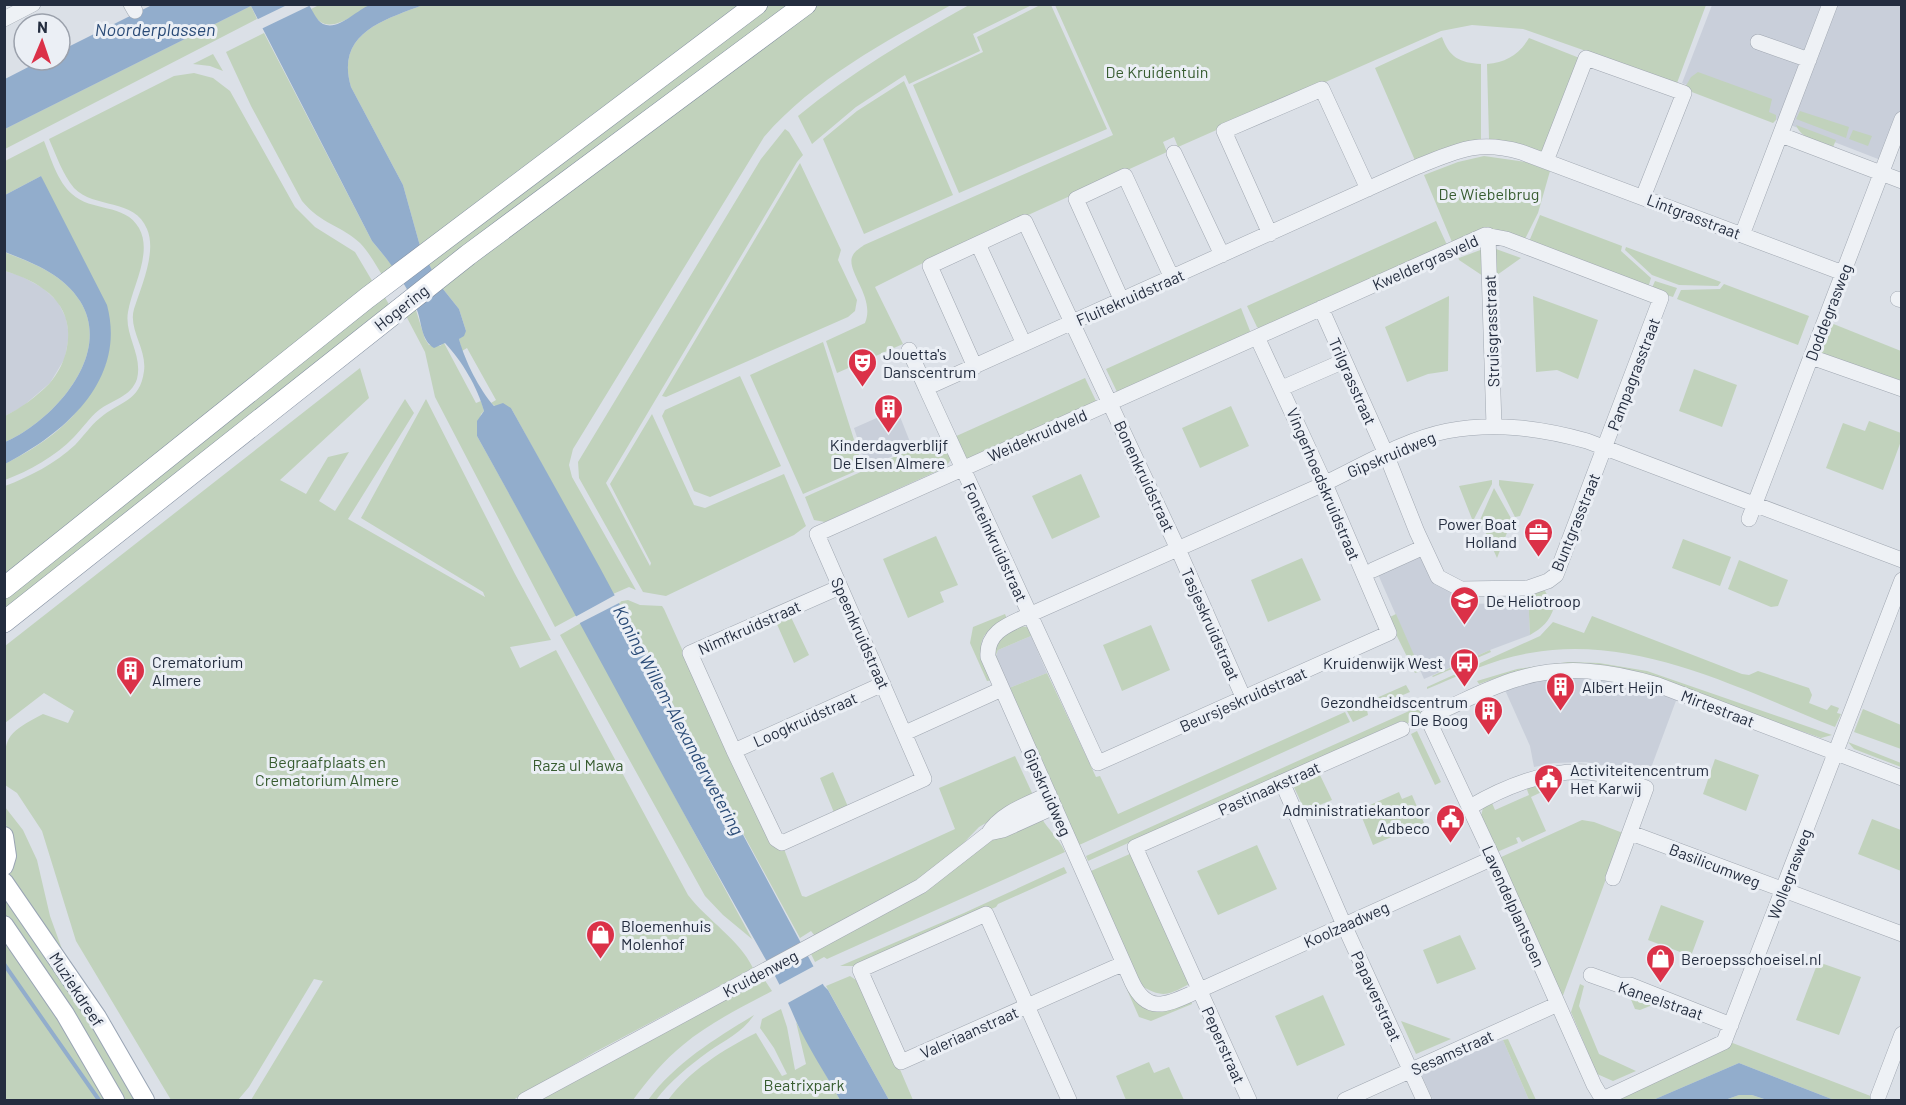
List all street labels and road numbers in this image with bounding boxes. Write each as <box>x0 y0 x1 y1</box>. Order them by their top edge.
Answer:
street label: Lintgrasstraat <box>1644 189 1744 243</box>
street label: Kweldergrasveld <box>1369 230 1481 294</box>
street label: Doddegrasweg <box>1801 261 1855 363</box>
street label: Fluitekruidstraat <box>1073 265 1187 329</box>
street label: Struisgrasstraat <box>1480 274 1502 388</box>
street label: Hogering <box>370 280 432 334</box>
street label: Pampagrasstraat <box>1603 315 1663 433</box>
street label: Trilgrasstraat <box>1325 335 1381 427</box>
street label: Weidekruidveld <box>984 405 1090 465</box>
street label: Vingerhoedskruidstraat <box>1283 405 1365 563</box>
street label: Bonenkruidstraat <box>1111 417 1179 535</box>
street label: Gipskruidweg <box>1344 427 1438 481</box>
street label: Buntgrasstraat <box>1547 470 1603 574</box>
street label: Fonteinkruidstraat <box>960 479 1032 605</box>
street label: Tasjeskruidstraat <box>1178 565 1244 683</box>
street label: Speenkruidstraat <box>828 574 894 692</box>
street label: Nimfkruidstraat <box>695 596 803 658</box>
street label: Beursjeskruidstraat <box>1176 662 1310 736</box>
street label: Mirtestraat <box>1679 685 1757 731</box>
street label: Loogkruidstraat <box>750 688 860 750</box>
street label: Gipskruidweg <box>1020 745 1076 839</box>
street label: Pastinaakstraat <box>1215 757 1323 819</box>
street label: Wollegrasweg <box>1763 826 1815 922</box>
street label: Basilicumweg <box>1667 839 1763 891</box>
street label: Lavendelplantsoen <box>1479 842 1549 970</box>
street label: Koolzaadweg <box>1300 897 1392 951</box>
street label: Kruidenweg <box>719 945 801 1001</box>
street label: Muziekdreef <box>46 948 108 1030</box>
street label: Papaverstraat <box>1348 948 1406 1044</box>
street label: Kaneelstraat <box>1616 977 1706 1023</box>
street label: Valeriaanstraat <box>917 1002 1021 1062</box>
street label: Peperstraat <box>1199 1004 1249 1086</box>
street label: Sesamstraat <box>1408 1025 1496 1079</box>

